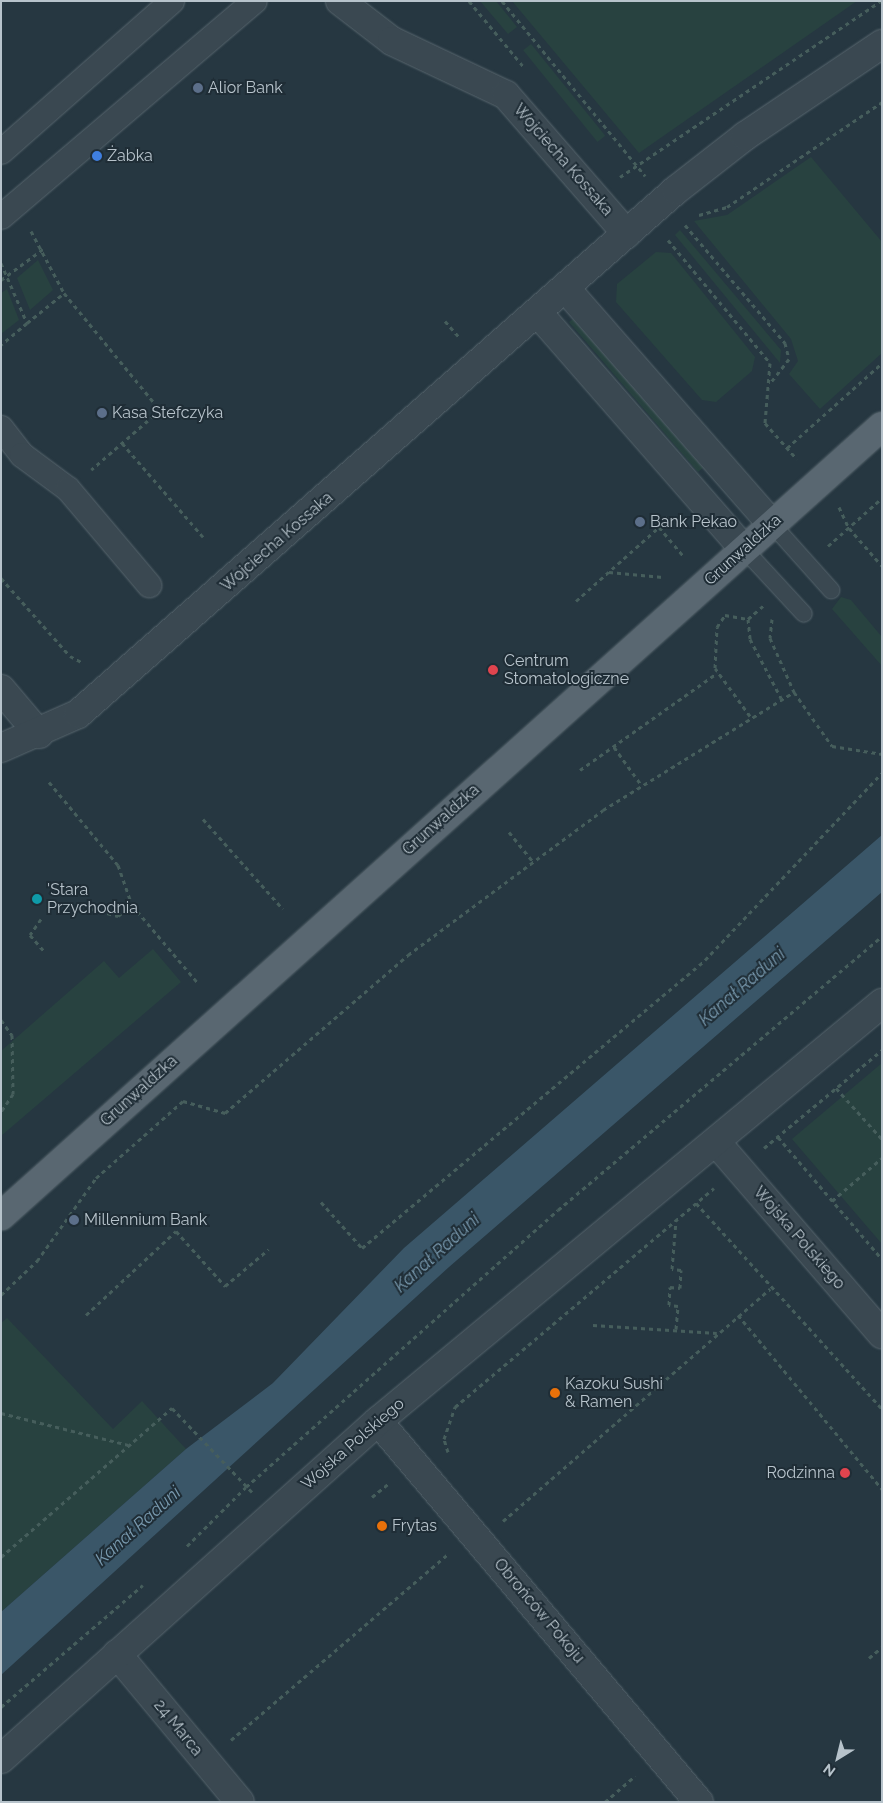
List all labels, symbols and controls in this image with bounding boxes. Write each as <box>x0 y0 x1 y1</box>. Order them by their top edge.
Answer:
place label: Alior Bank <box>208 78 283 98</box>
marker: Alior Bank <box>192 82 204 94</box>
street label: Wojciecha Kossaka <box>509 100 617 220</box>
place label: Żabka <box>107 146 153 166</box>
marker: Żabka <box>91 150 103 162</box>
place label: Kasa Stefczyka <box>112 403 223 423</box>
marker: Kasa Stefczyka <box>96 407 108 419</box>
street label: Wojciecha Kossaka <box>217 488 337 596</box>
street label: Grunwaldzka <box>701 511 785 589</box>
place label: Bank Pekao <box>650 512 737 532</box>
marker: Bank Pekao <box>634 516 646 528</box>
place label: Centrum Stomatologiczne <box>504 651 629 689</box>
marker: Centrum Stomatologiczne <box>486 663 500 677</box>
street label: Grunwaldzka <box>399 781 483 859</box>
place label: 'Stara Przychodnia <box>47 880 138 918</box>
marker: 'Stara Przychodnia <box>31 893 43 905</box>
water label: Kanał Raduni <box>694 943 790 1031</box>
street label: Grunwaldzka <box>97 1052 181 1130</box>
street label: Wojska Polskiego <box>749 1183 849 1293</box>
water label: Kanał Raduni <box>390 1209 484 1297</box>
place label: Millennium Bank <box>84 1210 207 1230</box>
marker: Millennium Bank <box>68 1214 80 1226</box>
place label: Kazoku Sushi & Ramen <box>565 1374 663 1412</box>
marker: Kazoku Sushi & Ramen <box>549 1387 561 1399</box>
street label: Wojska Polskiego <box>298 1394 408 1494</box>
place label: Rodzinna <box>767 1463 835 1483</box>
marker: Rodzinna <box>839 1467 851 1479</box>
water label: Kanał Raduni <box>91 1482 185 1570</box>
place label: Frytas <box>392 1516 437 1536</box>
marker: Frytas <box>376 1520 388 1532</box>
street label: Obrońców Pokoju <box>490 1555 588 1667</box>
street label: 24 Marca <box>150 1696 206 1760</box>
north arrow <box>813 1733 863 1783</box>
text: N <box>820 1761 838 1780</box>

